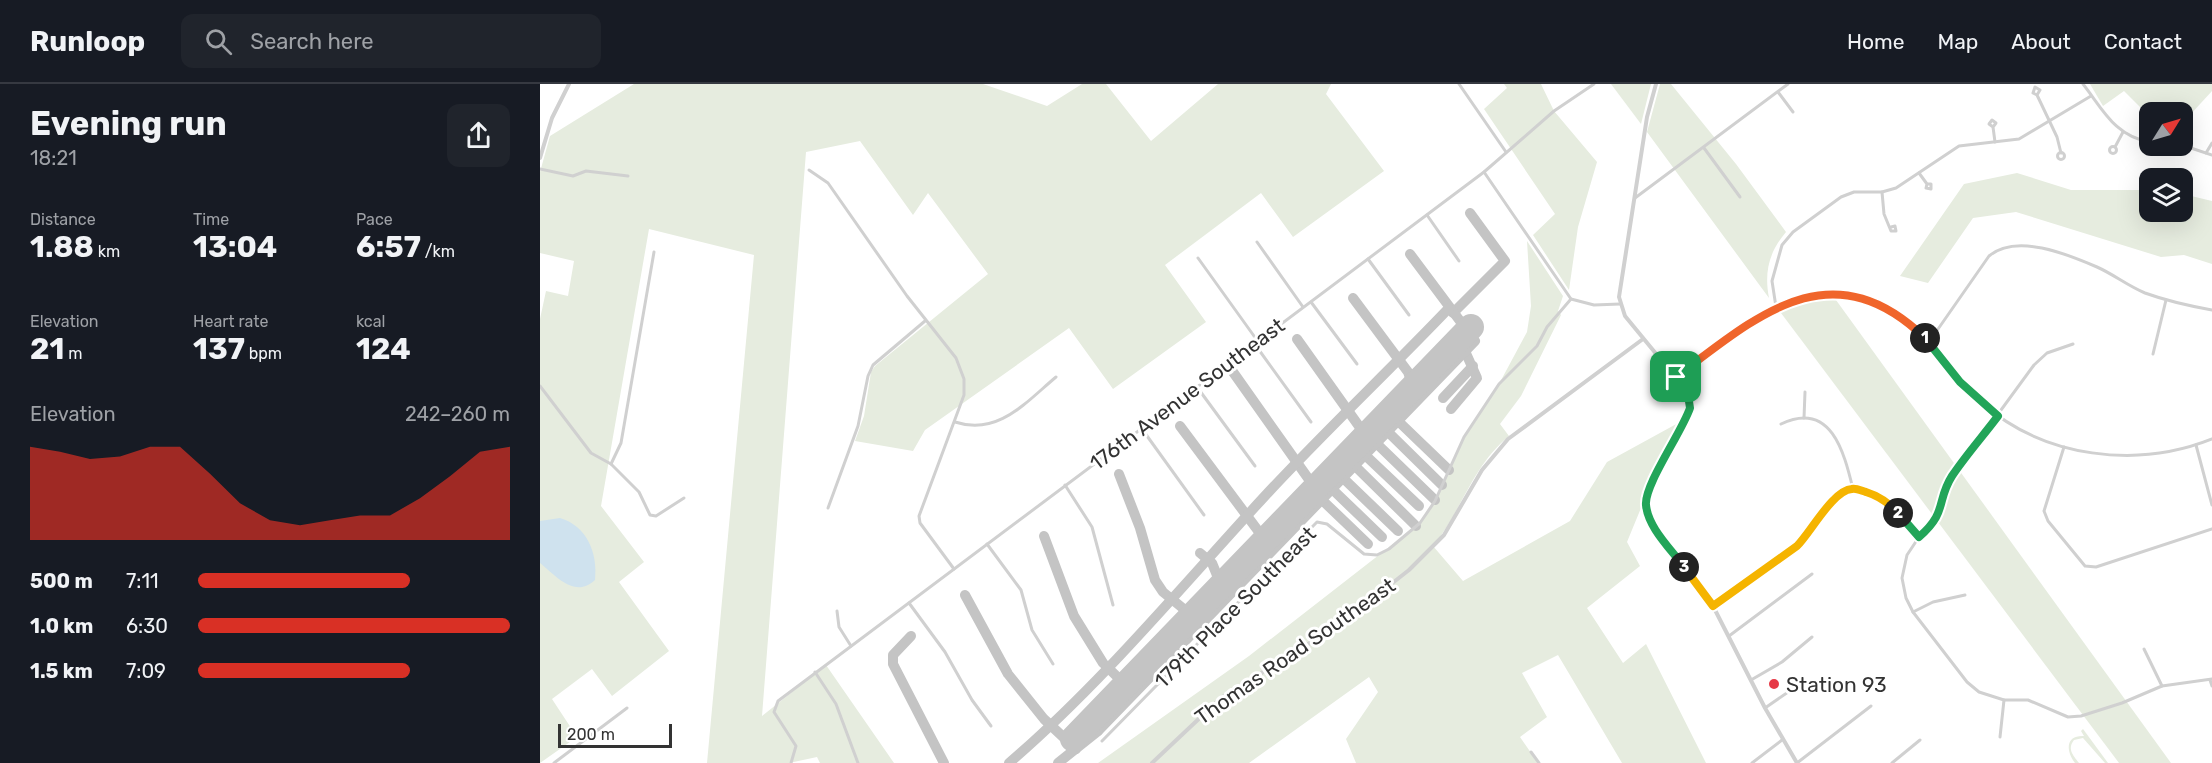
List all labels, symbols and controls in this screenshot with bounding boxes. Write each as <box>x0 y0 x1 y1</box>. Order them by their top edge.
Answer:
search box <box>181 14 601 68</box>
text: Runloop <box>30 25 145 58</box>
icon: search <box>202 25 235 58</box>
text: Search here <box>250 28 374 55</box>
text: Home <box>1847 29 1904 54</box>
text: Map <box>1937 29 1978 54</box>
text: About <box>2011 29 2071 54</box>
text: Contact <box>2104 29 2182 54</box>
north arrow <box>2139 102 2193 156</box>
map controls <box>2139 102 2193 222</box>
text: Evening run <box>30 104 227 143</box>
button: share <box>447 104 510 167</box>
text: 18:21 <box>30 146 77 170</box>
button: layers <box>2139 168 2193 222</box>
text: Distance <box>30 210 96 229</box>
text: Time <box>193 210 229 229</box>
text: Pace <box>356 210 393 229</box>
text: 1.88 <box>30 229 94 265</box>
text: 13:04 <box>193 229 277 265</box>
text: 6:57 <box>356 229 421 265</box>
text: km <box>94 242 120 261</box>
text: /km <box>421 242 455 261</box>
text: Elevation <box>30 312 99 331</box>
text: Heart rate <box>193 312 268 331</box>
text: kcal <box>356 312 385 331</box>
street label: 176th Avenue Southeast <box>1085 313 1289 475</box>
pin: 1 <box>1910 323 1940 353</box>
text: 1 <box>1921 328 1929 347</box>
text: 21 <box>30 331 64 367</box>
text: 137 <box>193 331 245 367</box>
text: 124 <box>356 331 411 367</box>
text: m <box>64 344 83 363</box>
text: bpm <box>245 344 282 363</box>
pin <box>1650 351 1701 402</box>
icon: arrive <box>1659 360 1692 393</box>
text: Elevation <box>30 402 116 426</box>
text: 242–260 m <box>405 402 510 426</box>
pin: 2 <box>1883 498 1913 528</box>
text: 2 <box>1893 503 1903 522</box>
street label: 179th Place Southeast <box>1149 521 1321 693</box>
pin: 3 <box>1669 552 1699 582</box>
text: 3 <box>1679 557 1689 576</box>
text: 500 m <box>30 569 93 593</box>
text: 7:11 <box>126 569 159 593</box>
street label: Thomas Road Southeast <box>1190 572 1400 730</box>
text: 1.0 km <box>30 614 93 638</box>
text: 6:30 <box>126 614 168 638</box>
text: 1.5 km <box>30 659 93 683</box>
text: 7:09 <box>126 659 166 683</box>
place label: Station 93 <box>1786 672 1887 697</box>
marker: Station 93 <box>1767 677 1781 691</box>
scale bar <box>558 721 672 748</box>
text: 200 m <box>567 725 615 744</box>

